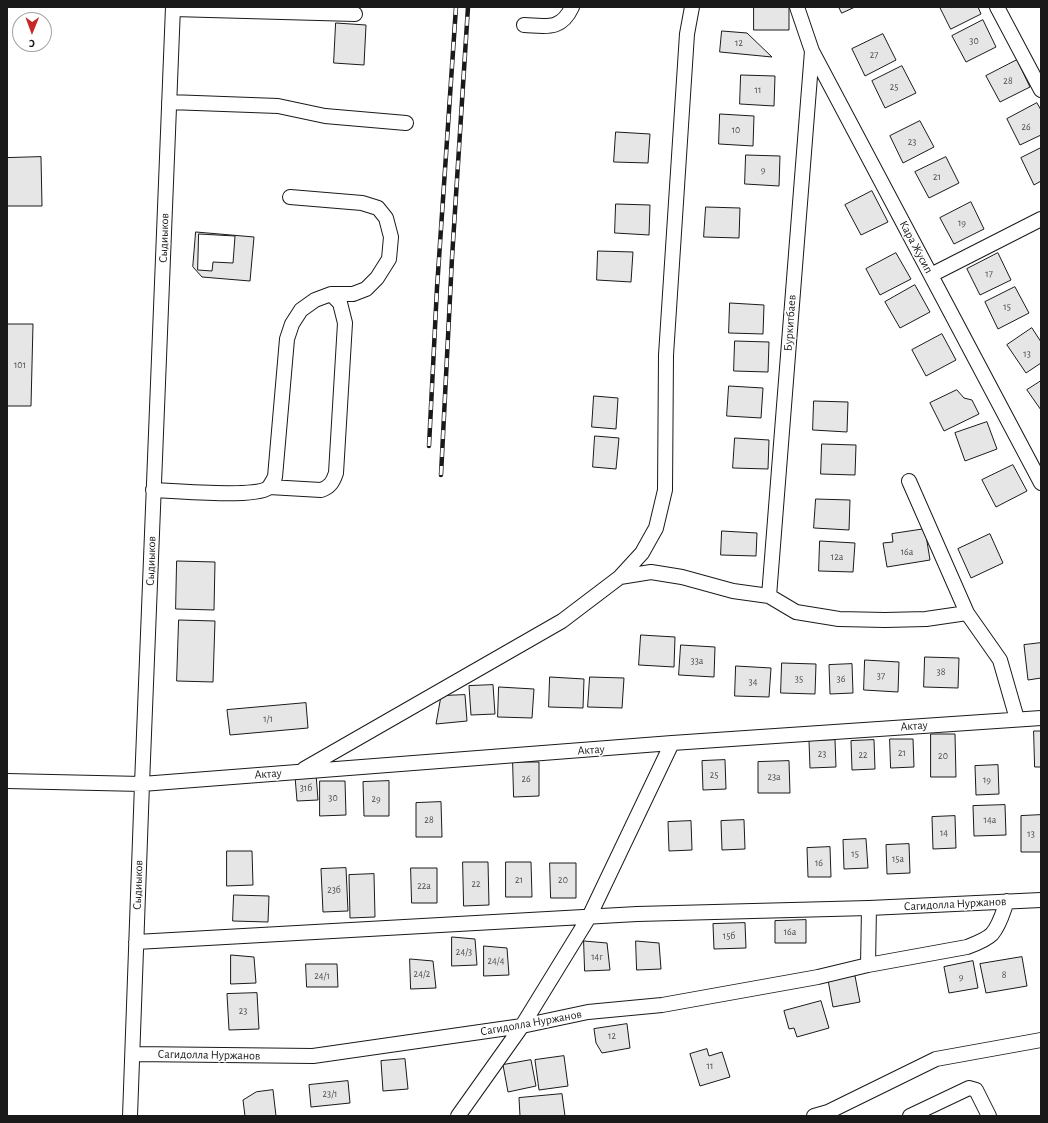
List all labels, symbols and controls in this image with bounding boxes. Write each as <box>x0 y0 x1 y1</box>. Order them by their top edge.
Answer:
north arrow <box>12 12 52 52</box>
house number: 30 <box>969 35 979 47</box>
house number: 12 <box>735 37 743 49</box>
text: С <box>29 38 35 49</box>
house number: 27 <box>870 49 878 61</box>
house number: 28 <box>1003 75 1013 87</box>
house number: 25 <box>890 81 898 93</box>
house number: 11 <box>755 84 761 96</box>
house number: 26 <box>1021 121 1031 133</box>
house number: 10 <box>732 124 740 136</box>
house number: 23 <box>908 136 916 148</box>
house number: 9 <box>761 164 765 176</box>
house number: 21 <box>933 171 941 183</box>
street label: Сыдиыков <box>156 213 172 263</box>
house number: 19 <box>958 217 966 229</box>
street label: Кара Жусип <box>896 218 936 276</box>
house number: 17 <box>985 268 993 280</box>
street label: Буркитбаев <box>781 294 799 352</box>
house number: 15 <box>1003 301 1011 313</box>
house number: 13 <box>1023 348 1031 360</box>
house number: 101 <box>14 359 26 371</box>
street label: Сыдиыков <box>143 536 159 586</box>
house number: 16а <box>901 546 913 558</box>
house number: 12а <box>831 551 843 563</box>
house number: 33а <box>691 655 703 667</box>
house number: 38 <box>937 666 945 678</box>
house number: 37 <box>877 670 885 682</box>
house number: 35 <box>795 673 803 685</box>
house number: 36 <box>837 673 845 685</box>
house number: 34 <box>749 676 757 688</box>
house number: 1/1 <box>263 713 273 725</box>
street label: Актау <box>900 718 928 734</box>
street label: Актау <box>577 742 605 758</box>
house number: 21 <box>898 747 906 759</box>
house number: 23 <box>818 748 826 760</box>
house number: 22 <box>858 749 868 761</box>
house number: 20 <box>938 750 948 762</box>
street label: Актау <box>254 766 282 782</box>
house number: 25 <box>710 769 718 781</box>
house number: 23а <box>767 771 781 783</box>
house number: 26 <box>521 773 531 785</box>
house number: 19 <box>983 774 991 786</box>
house number: 31б <box>300 782 312 794</box>
house number: 30 <box>328 792 338 804</box>
house number: 29 <box>371 793 381 805</box>
house number: 28 <box>424 814 434 826</box>
house number: 14а <box>984 814 996 826</box>
house number: 14 <box>940 827 948 839</box>
house number: 13 <box>1027 828 1035 840</box>
house number: 15 <box>851 848 859 860</box>
house number: 15а <box>892 853 904 865</box>
house number: 16 <box>815 857 823 869</box>
street label: Сыдиыков <box>130 860 146 910</box>
house number: 21 <box>515 874 523 886</box>
house number: 20 <box>558 874 568 886</box>
house number: 22 <box>471 878 481 890</box>
house number: 22а <box>417 880 431 892</box>
house number: 23б <box>327 884 341 896</box>
street label: Сагидолла Нуржанов <box>903 894 1007 914</box>
house number: 16а <box>784 926 796 938</box>
house number: 15б <box>723 930 735 942</box>
house number: 24/3 <box>456 946 472 958</box>
house number: 14г <box>591 951 603 963</box>
house number: 24/4 <box>487 955 505 967</box>
house number: 24/2 <box>414 968 430 980</box>
house number: 8 <box>1002 969 1006 981</box>
house number: 24/1 <box>314 970 330 982</box>
house number: 9 <box>959 971 963 983</box>
house number: 23 <box>239 1005 247 1017</box>
street label: Сагидолла Нуржанов <box>479 1007 583 1039</box>
house number: 12 <box>608 1030 616 1042</box>
street label: Сагидолла Нуржанов <box>158 1047 260 1063</box>
house number: 11 <box>707 1060 713 1072</box>
house number: 23/1 <box>323 1088 337 1100</box>

